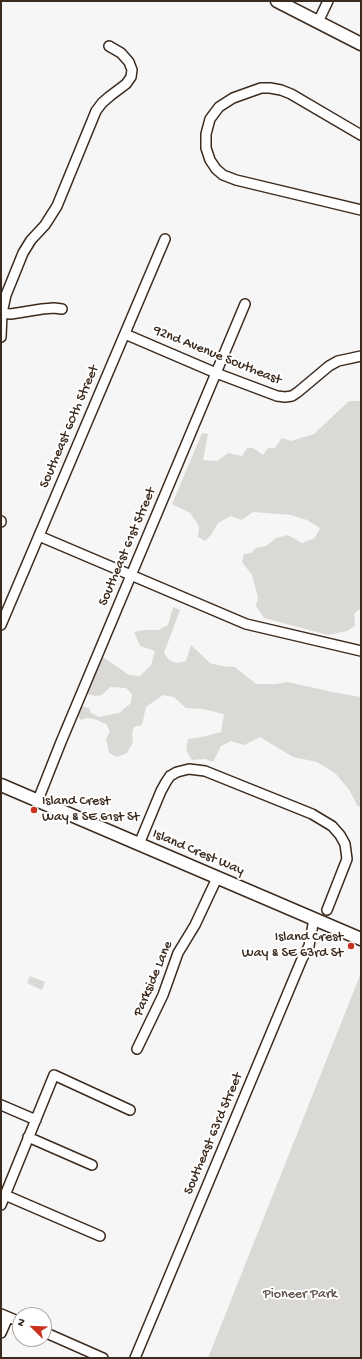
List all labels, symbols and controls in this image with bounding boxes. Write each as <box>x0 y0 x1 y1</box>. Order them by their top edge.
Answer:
street label: 92nd Avenue Southeast <box>150 323 284 389</box>
street label: Southeast 60th Street <box>37 363 103 491</box>
street label: Southeast 61st Street <box>95 485 161 609</box>
place label: Island Crest Way & SE 61st St <box>42 794 139 826</box>
marker: Island Crest Way & SE 61st St <box>29 805 39 815</box>
street label: Island Crest Way <box>150 826 246 880</box>
place label: Island Crest Way & SE 63rd St <box>242 930 343 962</box>
street label: Parkside Lane <box>131 939 177 1019</box>
marker: Island Crest Way & SE 63rd St <box>346 941 356 951</box>
street label: Southeast 63rd Street <box>181 1070 247 1198</box>
park label: Pioneer Park <box>263 1287 337 1303</box>
north arrow <box>12 1307 52 1347</box>
text: N <box>15 1317 29 1328</box>

